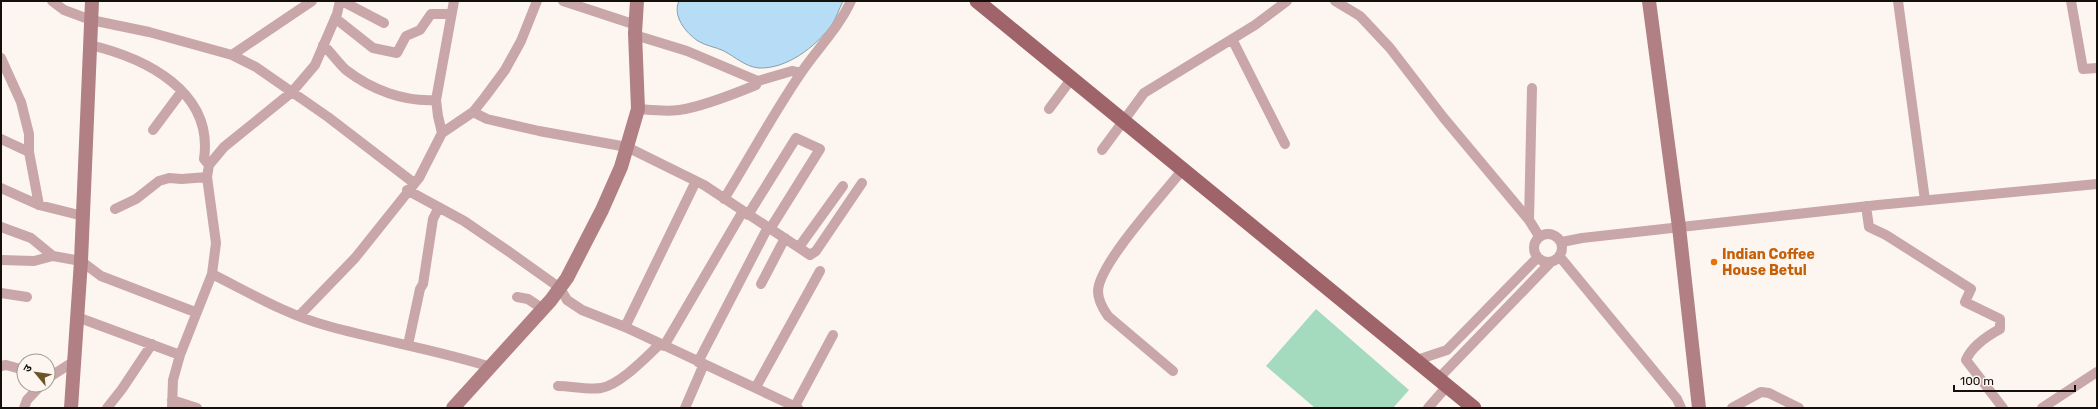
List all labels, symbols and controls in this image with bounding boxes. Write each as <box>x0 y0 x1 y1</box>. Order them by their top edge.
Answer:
place label: Indian Coffee House Betul <box>1722 246 1815 279</box>
marker: Indian Coffee House Betul <box>1709 257 1719 267</box>
north arrow <box>16 353 56 393</box>
text: उ <box>20 362 35 374</box>
scale bar <box>1954 367 2075 393</box>
text: 100 m <box>1960 374 1994 388</box>

